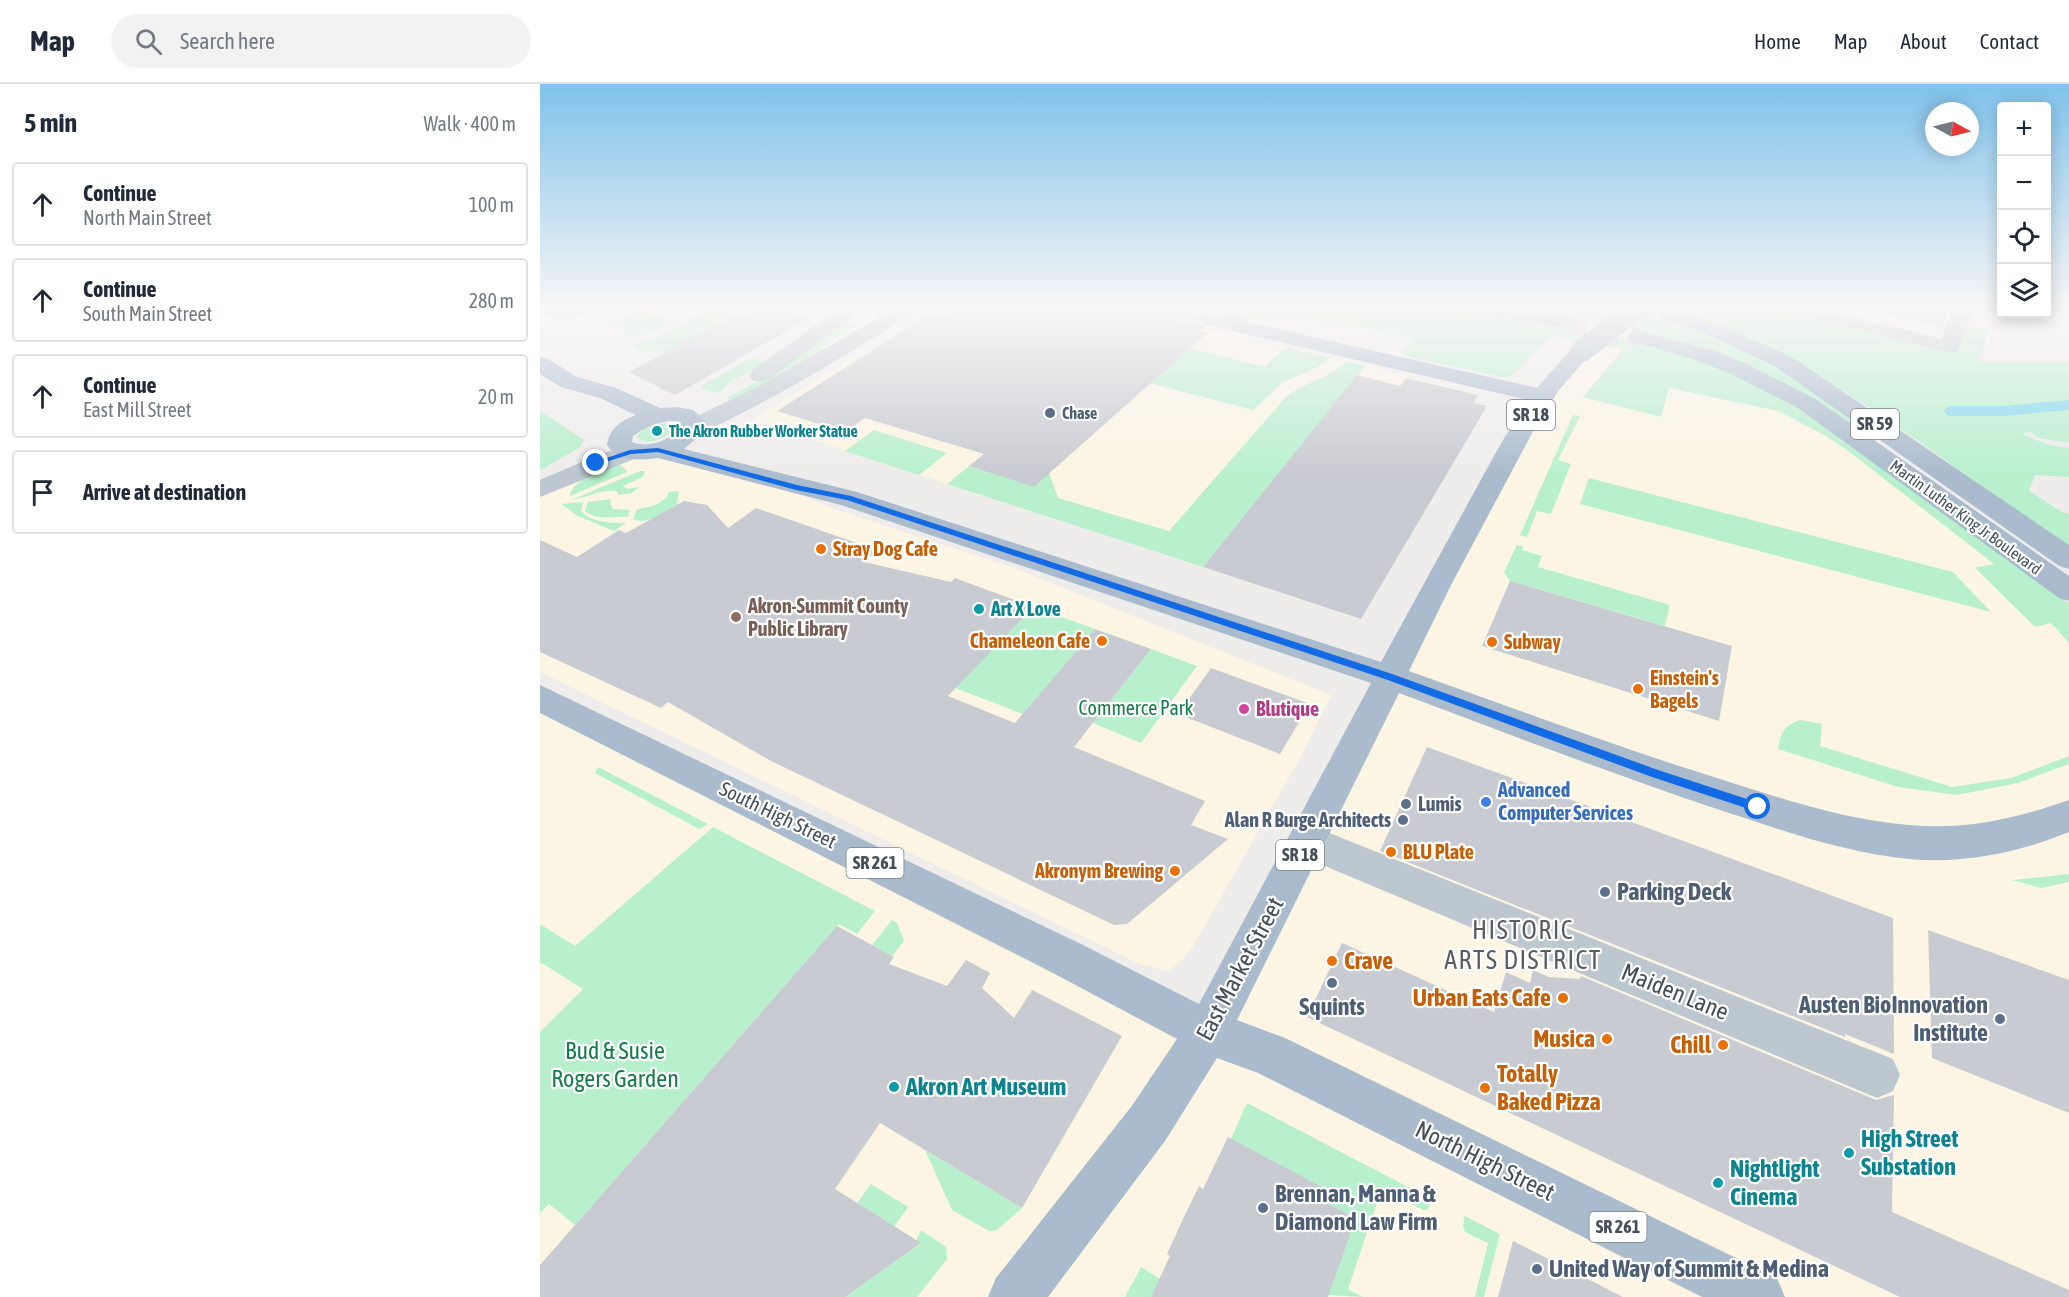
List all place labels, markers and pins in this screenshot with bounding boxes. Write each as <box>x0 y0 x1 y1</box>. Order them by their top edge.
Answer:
place label: Chase <box>1062 404 1097 422</box>
marker: Chase <box>1043 406 1057 420</box>
place label: The Akron Rubber Worker Statue <box>669 422 858 440</box>
marker: The Akron Rubber Worker Statue <box>650 424 664 438</box>
place label: Stray Dog Cafe <box>833 537 938 560</box>
marker: Stray Dog Cafe <box>814 542 828 556</box>
place label: Akron-Summit County Public Library <box>747 594 909 640</box>
place label: Art X Love <box>990 597 1061 620</box>
marker: Art X Love <box>972 602 986 616</box>
marker: Akron-Summit County Public Library <box>729 610 743 624</box>
place label: Chameleon Cafe <box>970 629 1090 652</box>
place label: Subway <box>1504 630 1561 653</box>
marker: Chameleon Cafe <box>1095 634 1109 648</box>
marker: Subway <box>1485 635 1499 649</box>
place label: Einstein's Bagels <box>1650 666 1719 712</box>
marker: Einstein's Bagels <box>1631 682 1645 696</box>
place label: Blutique <box>1256 697 1319 720</box>
marker: Blutique <box>1237 702 1251 716</box>
place label: Advanced Computer Services <box>1497 778 1633 824</box>
place label: Lumis <box>1418 792 1461 815</box>
marker: Advanced Computer Services <box>1479 795 1493 809</box>
marker: Lumis <box>1399 797 1413 811</box>
place label: Alan R Burge Architects <box>1224 808 1391 831</box>
marker: Alan R Burge Architects <box>1396 813 1410 827</box>
place label: BLU Plate <box>1403 840 1474 863</box>
marker: BLU Plate <box>1384 845 1398 859</box>
place label: Akronym Brewing <box>1034 859 1163 882</box>
marker: Akronym Brewing <box>1168 864 1182 878</box>
place label: Parking Deck <box>1617 878 1732 905</box>
marker: Parking Deck <box>1598 885 1612 899</box>
place label: Crave <box>1344 947 1393 974</box>
marker: Crave <box>1325 954 1339 968</box>
marker: Squints <box>1325 976 1339 990</box>
place label: Urban Eats Cafe <box>1413 984 1551 1011</box>
marker: Urban Eats Cafe <box>1556 991 1570 1005</box>
place label: Austen BioInnovation Institute <box>1798 991 1988 1046</box>
place label: Squints <box>1299 993 1365 1020</box>
marker: Austen BioInnovation Institute <box>1993 1012 2007 1026</box>
place label: Musica <box>1533 1025 1595 1052</box>
place label: Chill <box>1670 1031 1712 1058</box>
marker: Musica <box>1600 1032 1614 1046</box>
marker: Chill <box>1716 1038 1730 1052</box>
place label: Totally Baked Pizza <box>1497 1060 1601 1115</box>
place label: Akron Art Museum <box>905 1073 1066 1100</box>
marker: Akron Art Museum <box>887 1080 901 1094</box>
marker: Totally Baked Pizza <box>1478 1081 1492 1095</box>
place label: High Street Substation <box>1861 1125 1958 1180</box>
marker: High Street Substation <box>1842 1146 1856 1160</box>
place label: Nightlight Cinema <box>1730 1155 1819 1210</box>
marker: Nightlight Cinema <box>1711 1176 1725 1190</box>
place label: Brennan, Manna & Diamond Law Firm <box>1275 1180 1438 1235</box>
marker: Brennan, Manna & Diamond Law Firm <box>1256 1201 1270 1215</box>
place label: United Way of Summit & Medina <box>1549 1255 1829 1282</box>
marker: United Way of Summit & Medina <box>1530 1262 1544 1276</box>

